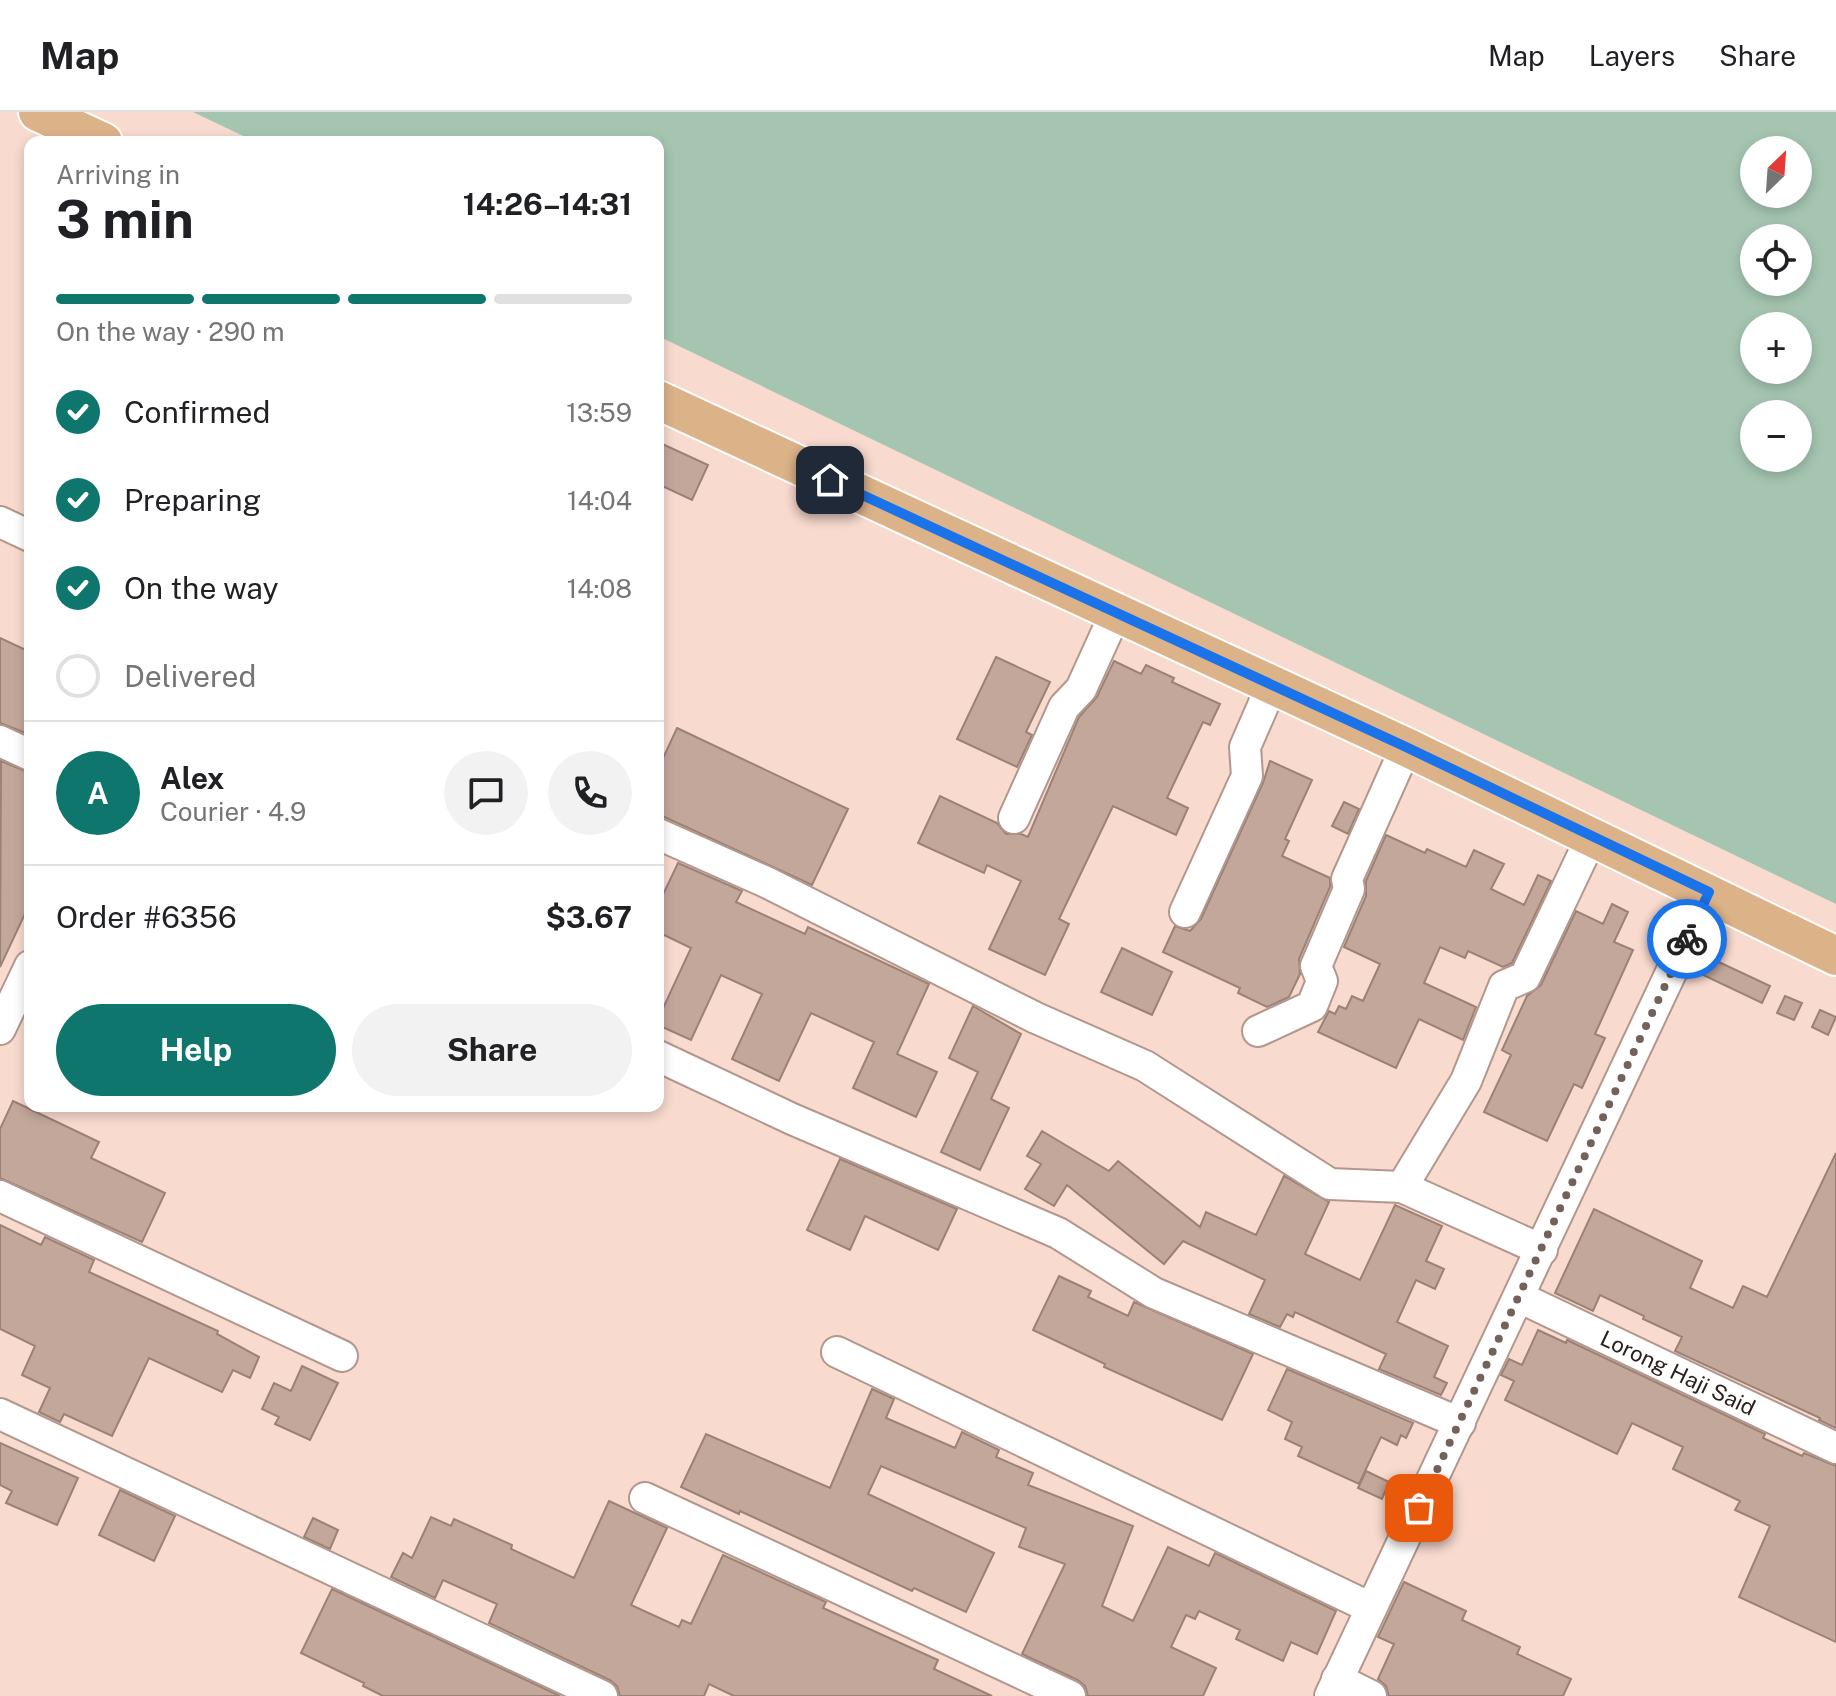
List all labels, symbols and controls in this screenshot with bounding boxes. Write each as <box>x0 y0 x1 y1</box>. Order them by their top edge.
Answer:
text: Map <box>40 33 119 78</box>
text: Map <box>1488 39 1545 72</box>
text: Layers <box>1589 39 1675 72</box>
text: Share <box>1719 39 1796 72</box>
north arrow <box>1740 136 1812 208</box>
map controls <box>1740 136 1812 472</box>
text: Arriving in <box>56 159 180 190</box>
text: 14:26–14:31 <box>463 186 632 222</box>
text: 3 min <box>56 189 194 250</box>
button: locate <box>1740 224 1812 296</box>
button: + <box>1740 312 1812 384</box>
text: On the way · 290 m <box>56 316 284 347</box>
icon: check <box>56 390 100 434</box>
text: Confirmed <box>124 394 270 430</box>
text: 13:59 <box>566 397 632 428</box>
button: − <box>1740 400 1812 472</box>
pin <box>796 446 864 514</box>
icon: home <box>808 458 852 502</box>
icon: check <box>56 478 100 522</box>
text: Preparing <box>124 482 261 518</box>
text: 14:04 <box>567 485 632 516</box>
icon: check <box>56 566 100 610</box>
text: On the way <box>124 570 278 606</box>
text: 14:08 <box>567 573 632 604</box>
text: Delivered <box>124 658 256 694</box>
button: chat <box>444 751 528 835</box>
button: phone <box>548 751 632 835</box>
text: Alex <box>160 760 224 796</box>
text: A <box>87 775 109 811</box>
text: Courier · 4.9 <box>160 796 306 827</box>
text: Order #6356 <box>56 899 237 935</box>
text: $3.67 <box>545 899 632 935</box>
courier <box>1647 899 1727 979</box>
icon: bike <box>1665 917 1709 961</box>
button: Help <box>56 1004 336 1096</box>
button: Share <box>352 1004 632 1096</box>
street label: Lorong Haji Said <box>1596 1325 1760 1421</box>
pin <box>1385 1474 1453 1542</box>
icon: bag <box>1397 1486 1441 1530</box>

